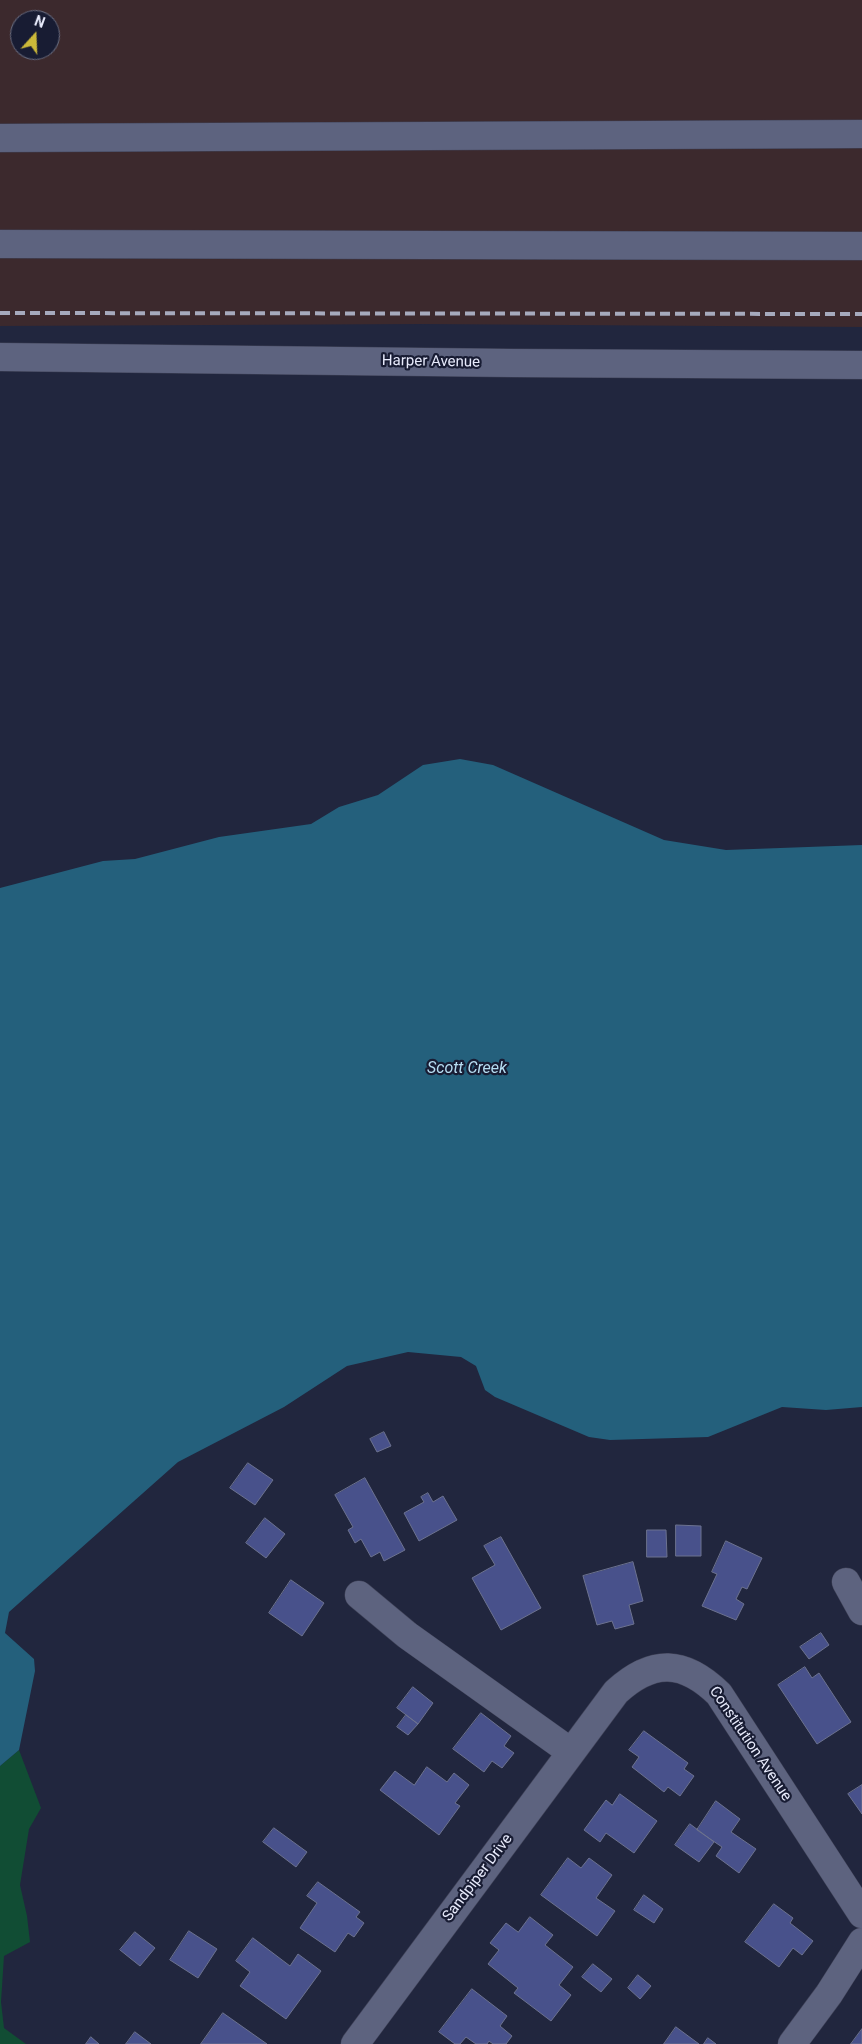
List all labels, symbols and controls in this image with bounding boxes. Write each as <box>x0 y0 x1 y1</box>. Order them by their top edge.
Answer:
north arrow <box>10 10 60 60</box>
text: N <box>32 13 47 31</box>
street label: Harper Avenue <box>382 352 480 372</box>
water label: Scott Creek <box>427 1059 507 1079</box>
street label: Constitution Avenue <box>705 1683 795 1805</box>
street label: Sandpiper Drive <box>439 1831 517 1925</box>

